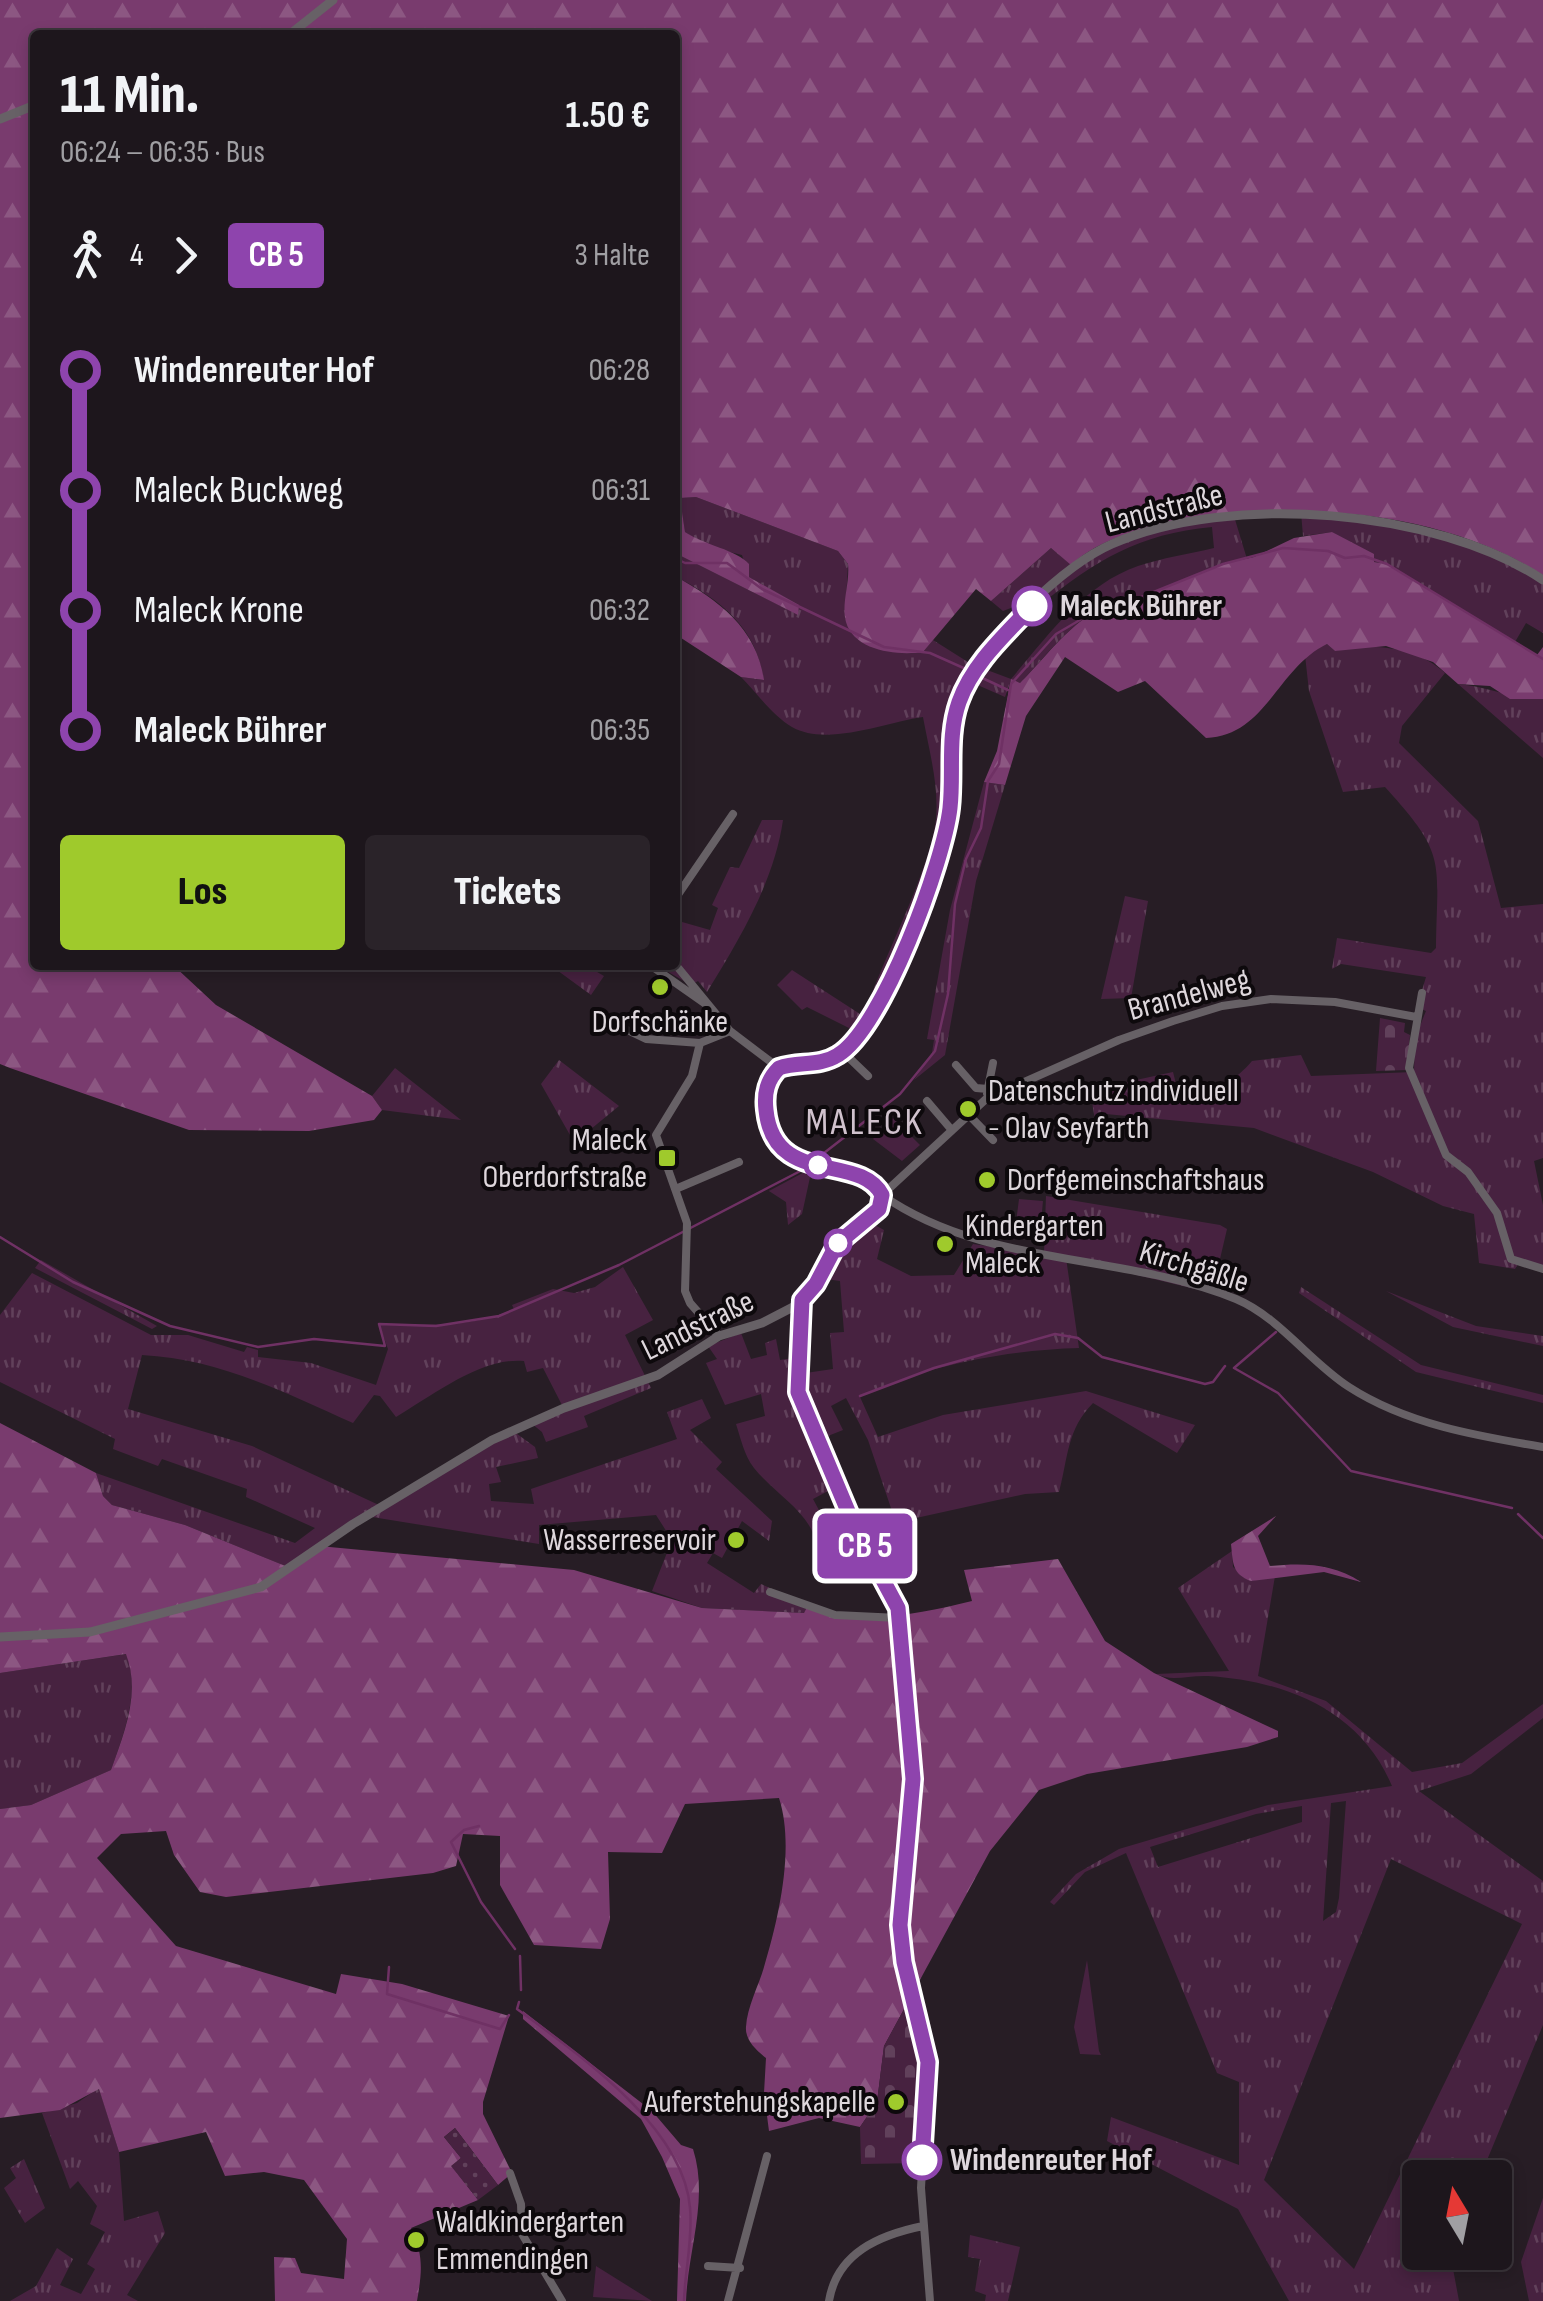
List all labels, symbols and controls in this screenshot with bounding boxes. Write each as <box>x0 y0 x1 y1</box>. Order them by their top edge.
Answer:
text: 11 Min. <box>60 62 199 129</box>
text: 1.50 € <box>565 93 650 138</box>
text: 06:24 – 06:35 · Bus <box>60 133 265 172</box>
icon: walk <box>60 228 115 283</box>
icon: forward <box>158 228 213 283</box>
text: CB 5 <box>248 234 304 277</box>
text: 4 <box>130 236 143 275</box>
text: 3 Halte <box>575 236 650 275</box>
text: Windenreuter Hof <box>134 348 374 393</box>
text: 06:28 <box>588 351 650 390</box>
text: Maleck Buckweg <box>134 468 344 513</box>
text: 06:31 <box>591 471 650 510</box>
street label: Landstraße <box>1101 476 1227 542</box>
marker: Maleck Bührer <box>1013 587 1051 625</box>
place label: Maleck Bührer <box>1060 587 1222 626</box>
text: Maleck Krone <box>134 588 304 633</box>
text: 06:32 <box>589 591 650 630</box>
text: Maleck Bührer <box>134 708 326 753</box>
text: 06:35 <box>589 711 650 750</box>
button: Los <box>60 835 345 950</box>
button: Tickets <box>365 835 650 950</box>
street label: Brandelweg <box>1124 960 1254 1030</box>
marker: Dorfschänke <box>649 976 671 998</box>
place label: Dorfschänke <box>592 1003 728 1042</box>
place label: Datenschutz individuell - Olav Seyfarth <box>988 1072 1239 1148</box>
marker: Datenschutz individuell - Olav Seyfarth <box>957 1098 979 1120</box>
district label: MALECK <box>806 1100 924 1145</box>
place label: Maleck Oberdorfstraße <box>482 1121 647 1197</box>
marker: Maleck Oberdorfstraße <box>656 1147 678 1169</box>
unlabelled marker <box>805 1152 831 1178</box>
place label: Dorfgemeinschaftshaus <box>1007 1161 1264 1200</box>
marker: Dorfgemeinschaftshaus <box>976 1169 998 1191</box>
place label: Kindergarten Maleck <box>965 1207 1104 1283</box>
unlabelled marker <box>825 1230 851 1256</box>
street label: Kirchgäßle <box>1134 1232 1254 1302</box>
marker: Kindergarten Maleck <box>934 1233 956 1255</box>
street label: Landstraße <box>636 1282 760 1370</box>
line badge: CB 5 <box>795 1514 935 1578</box>
place label: Wasserreservoir <box>543 1521 716 1560</box>
text: CB 5 <box>837 1525 893 1568</box>
marker: Wasserreservoir <box>725 1529 747 1551</box>
place label: Auferstehungskapelle <box>644 2083 876 2122</box>
marker: Auferstehungskapelle <box>885 2091 907 2113</box>
marker: Windenreuter Hof <box>903 2141 941 2179</box>
place label: Windenreuter Hof <box>950 2141 1153 2180</box>
north arrow <box>1402 2160 1512 2270</box>
map controls <box>1402 2160 1512 2270</box>
place label: Waldkindergarten Emmendingen <box>436 2203 624 2279</box>
marker: Waldkindergarten Emmendingen <box>405 2229 427 2251</box>

